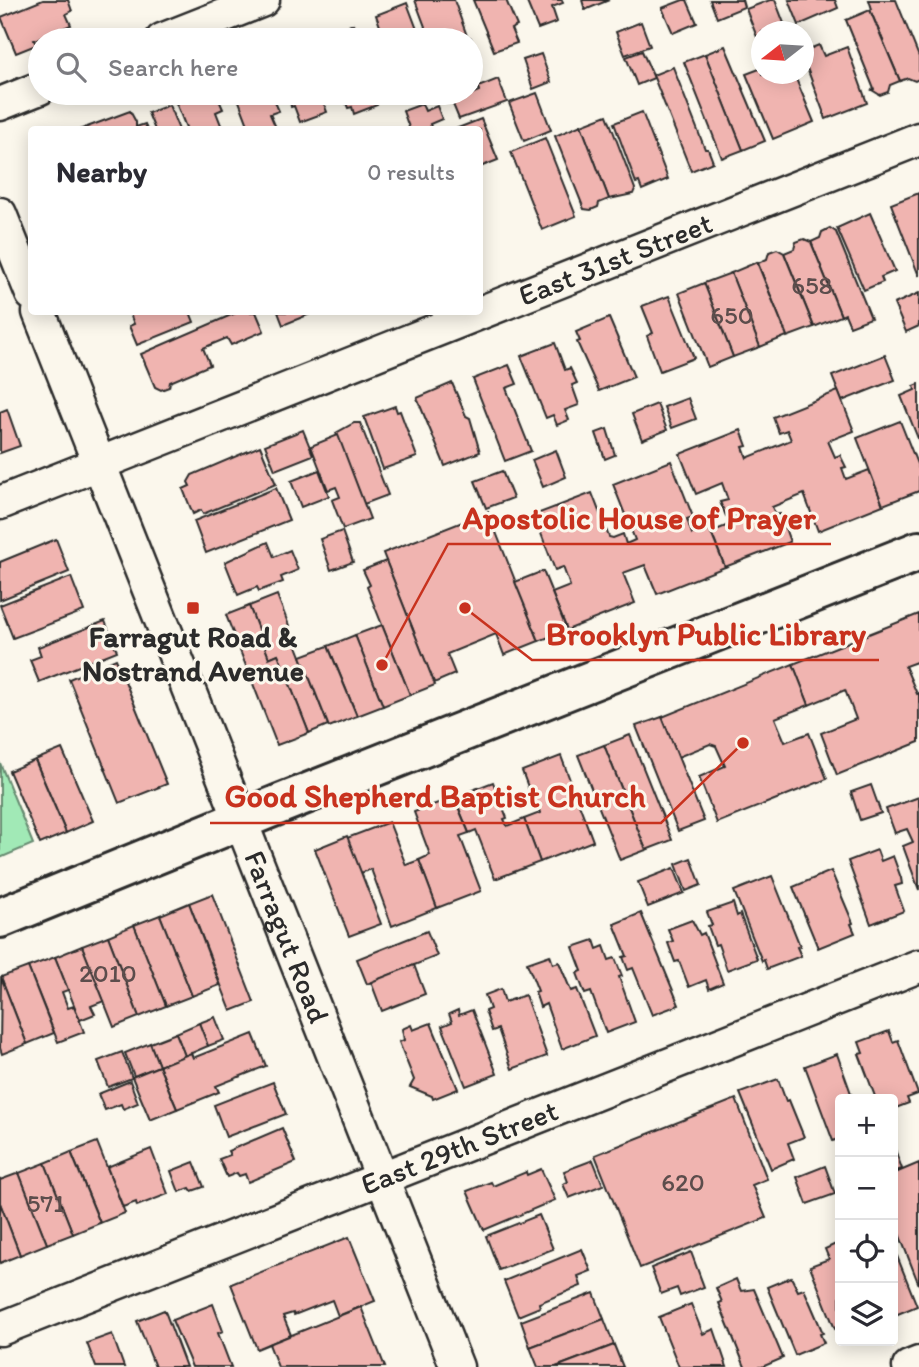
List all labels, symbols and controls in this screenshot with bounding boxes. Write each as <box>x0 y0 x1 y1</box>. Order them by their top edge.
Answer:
north arrow <box>751 21 814 84</box>
search box <box>28 28 483 105</box>
icon: search <box>52 48 90 86</box>
text: Search here <box>108 51 238 83</box>
text: Nearby <box>56 153 147 190</box>
text: 0 results <box>367 158 455 186</box>
street label: East 31st Street <box>513 204 718 314</box>
house number: 658 <box>791 269 833 301</box>
house number: 650 <box>710 299 754 331</box>
callout: Apostolic House of Prayer <box>448 491 831 544</box>
text: Apostolic House of Prayer <box>461 499 817 537</box>
marker: Farragut Road & Nostrand Avenue <box>185 600 201 616</box>
callout: Brooklyn Public Library <box>532 607 879 660</box>
text: Brooklyn Public Library <box>546 615 867 653</box>
place label: Farragut Road & Nostrand Avenue <box>82 618 304 689</box>
callout: Good Shepherd Baptist Church <box>210 770 661 823</box>
text: Good Shepherd Baptist Church <box>224 777 646 815</box>
street label: Farragut Road <box>236 845 338 1028</box>
house number: 2010 <box>79 957 137 989</box>
street label: East 29th Street <box>355 1091 563 1203</box>
map controls <box>835 1094 898 1346</box>
button: + <box>835 1094 898 1157</box>
button: − <box>835 1157 898 1220</box>
house number: 620 <box>661 1166 705 1198</box>
house number: 571 <box>27 1187 65 1219</box>
button: locate <box>835 1220 898 1283</box>
button: layers <box>835 1283 898 1346</box>

